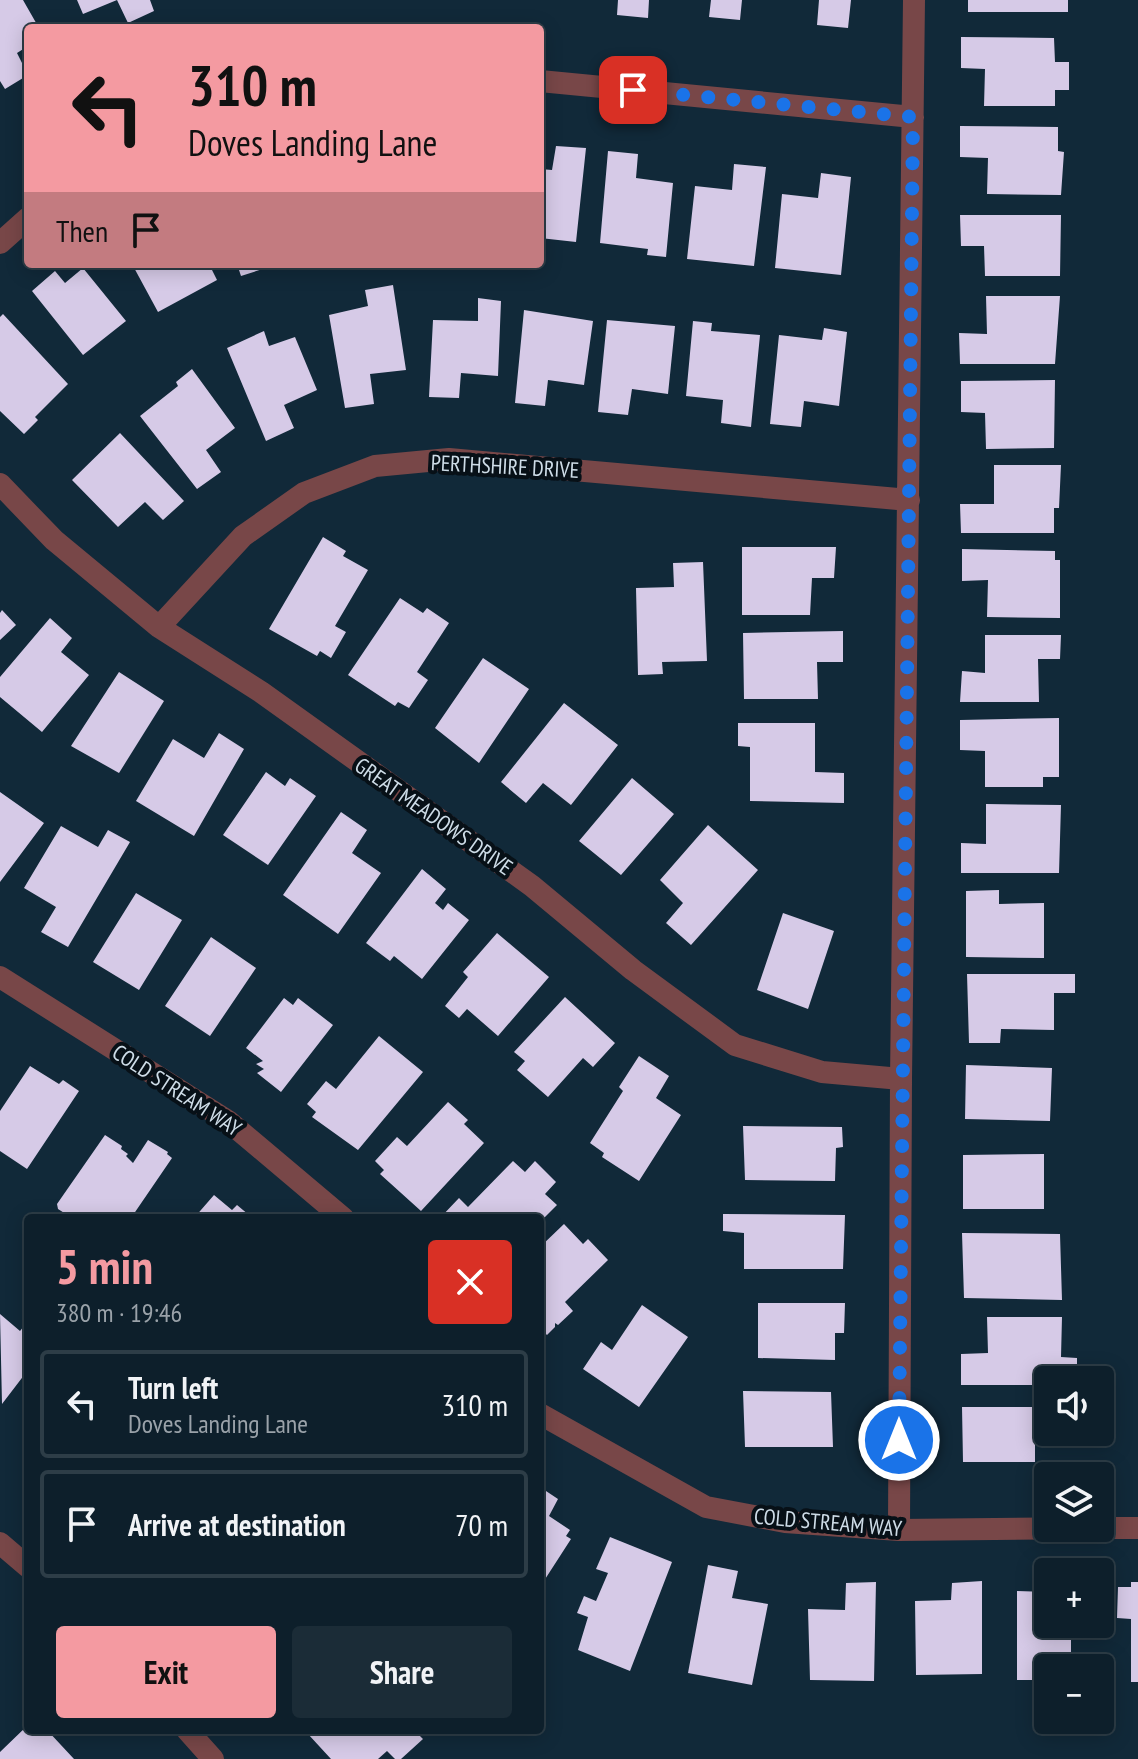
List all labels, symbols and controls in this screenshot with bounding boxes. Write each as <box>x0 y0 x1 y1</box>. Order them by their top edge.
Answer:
text: 310 m <box>188 49 317 121</box>
icon: left <box>56 56 160 160</box>
pin <box>599 56 667 124</box>
icon: arrive <box>611 68 655 112</box>
text: Doves Landing Lane <box>188 119 437 166</box>
icon: arrive <box>124 208 168 252</box>
text: Then <box>56 211 108 250</box>
street label: PERTHSHIRE DRIVE <box>430 448 580 484</box>
street label: GREAT MEADOWS DRIVE <box>350 751 518 881</box>
street label: COLD STREAM WAY <box>107 1038 247 1142</box>
text: 5 min <box>56 1235 153 1297</box>
button: close <box>428 1240 512 1324</box>
text: 380 m · 19:46 <box>56 1296 182 1329</box>
map controls <box>1034 1366 1114 1734</box>
button: sound <box>1034 1366 1114 1446</box>
text: Turn left <box>128 1368 218 1407</box>
icon: left <box>60 1382 104 1426</box>
text: 310 m <box>442 1385 508 1424</box>
position arrow <box>857 1398 941 1482</box>
text: Doves Landing Lane <box>128 1407 308 1440</box>
button: layers <box>1034 1462 1114 1542</box>
icon: arrive <box>60 1502 104 1546</box>
street label: COLD STREAM WAY <box>753 1502 903 1542</box>
text: Arrive at destination <box>128 1505 346 1544</box>
text: 70 m <box>455 1505 508 1544</box>
button: + <box>1034 1558 1114 1638</box>
button: Exit <box>56 1626 276 1718</box>
button: Share <box>292 1626 512 1718</box>
button: − <box>1034 1654 1114 1734</box>

